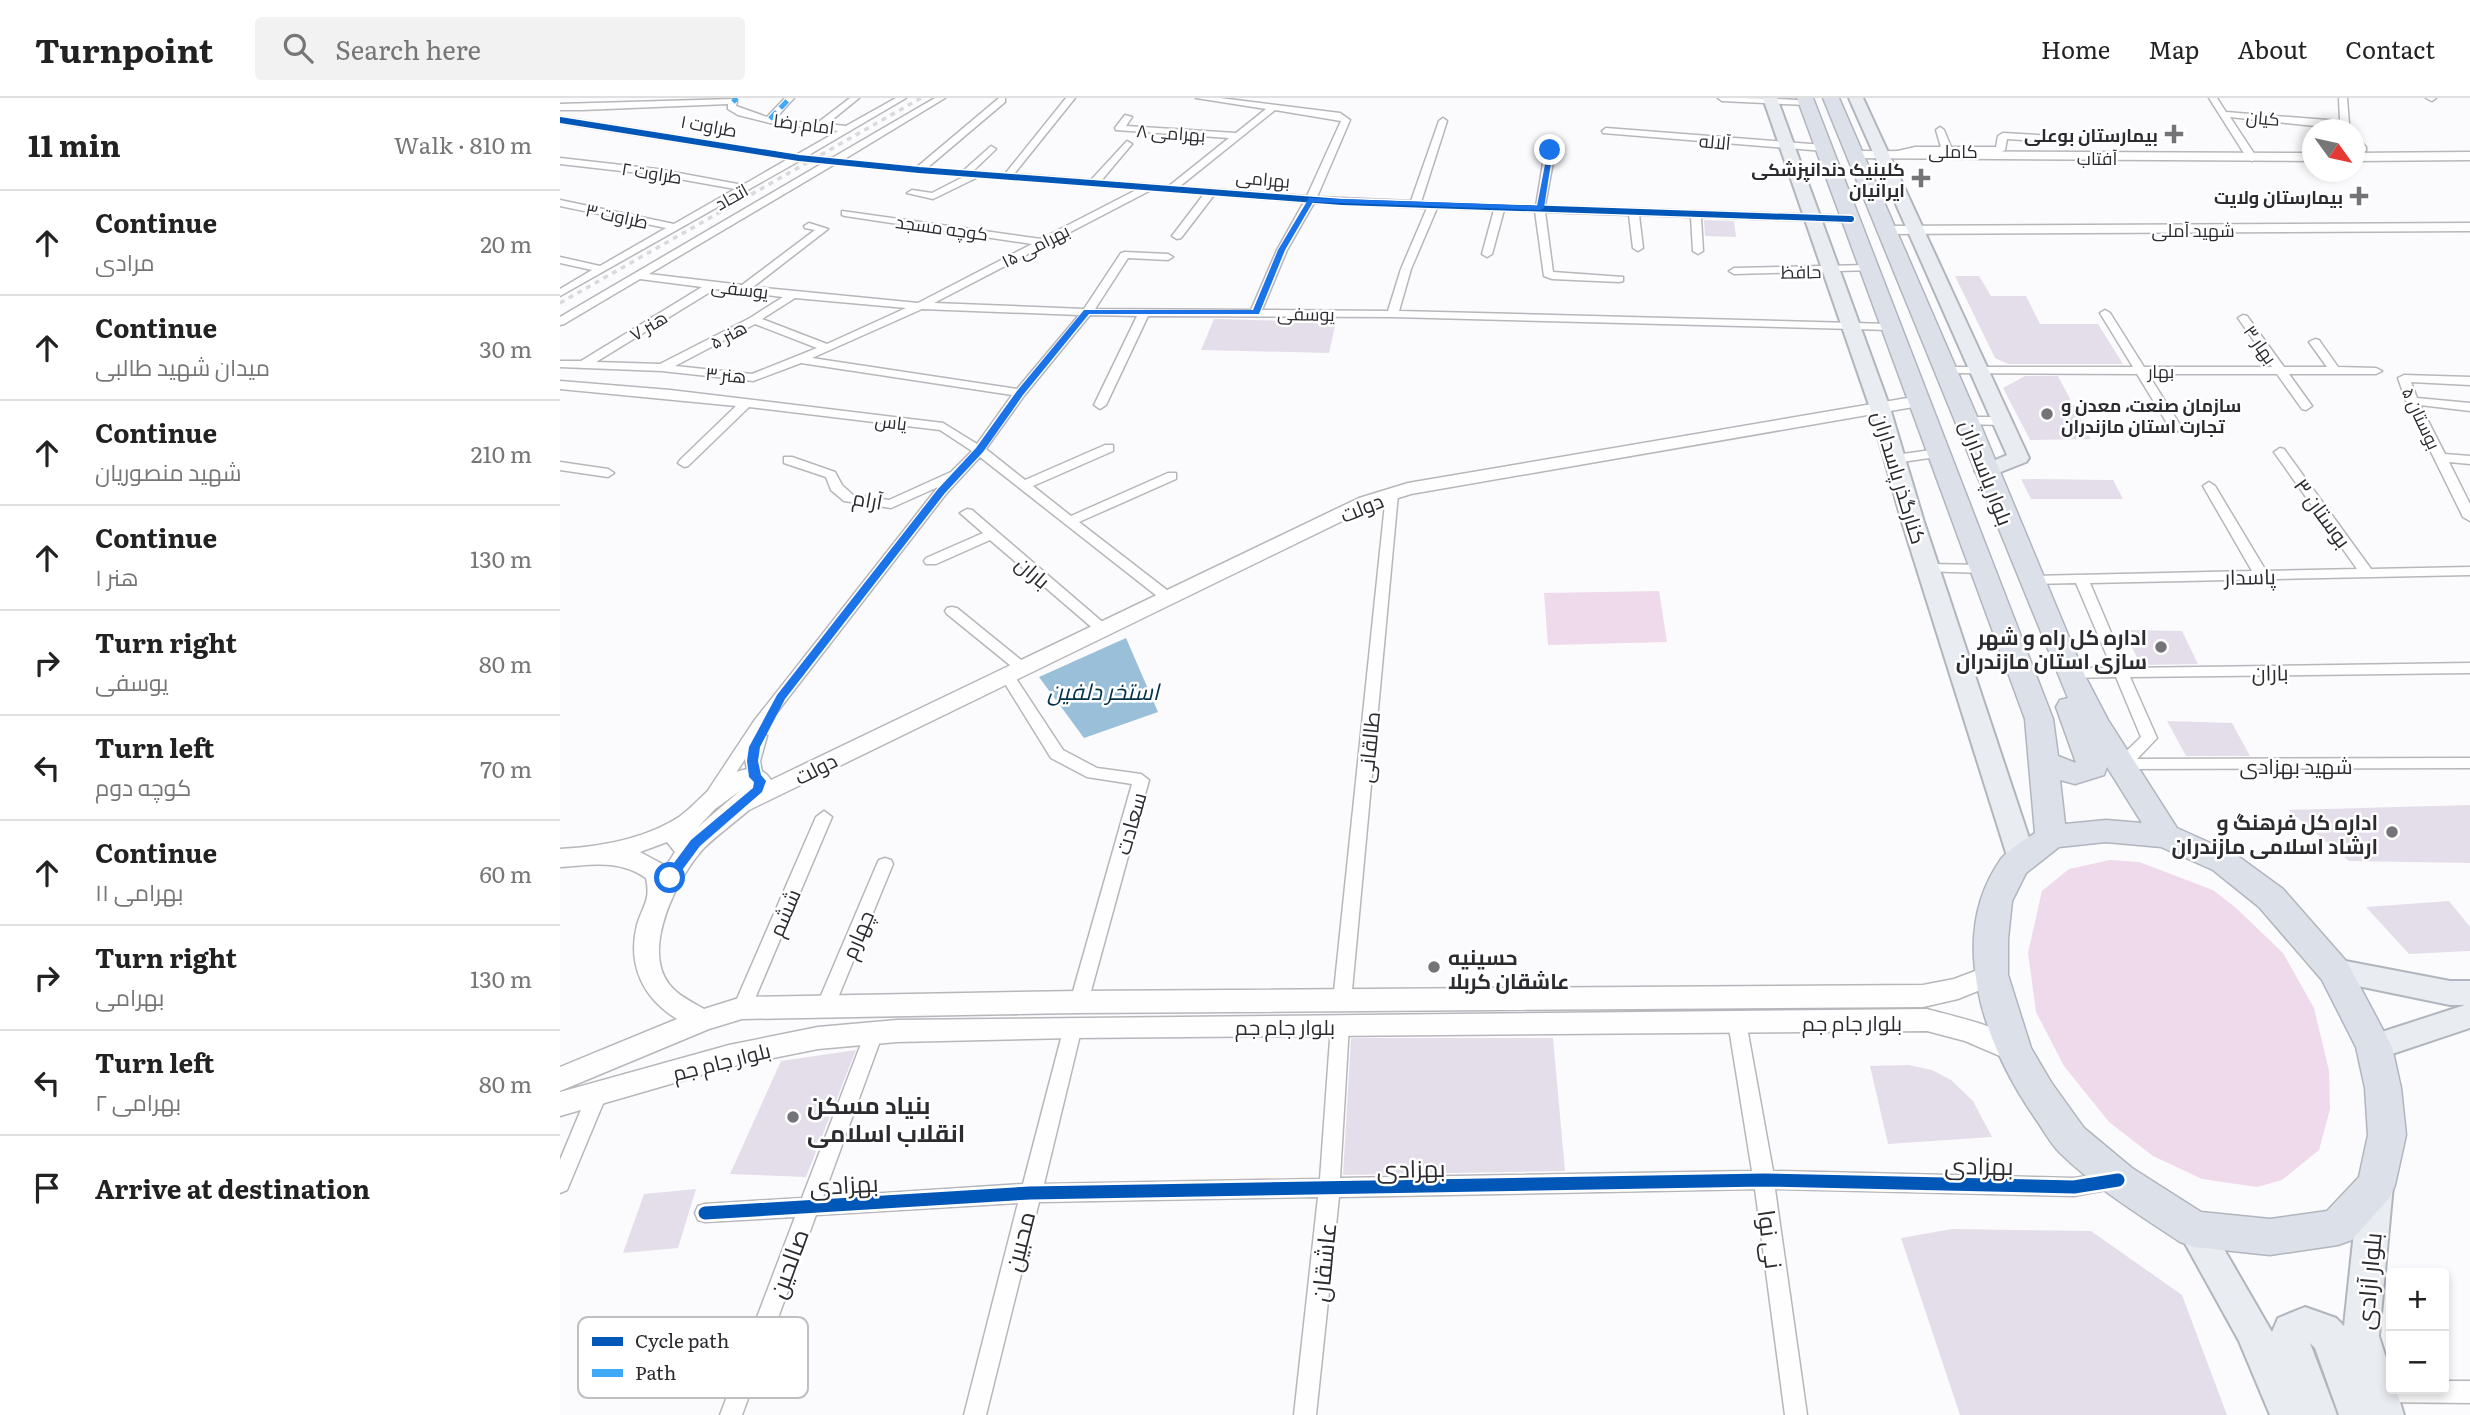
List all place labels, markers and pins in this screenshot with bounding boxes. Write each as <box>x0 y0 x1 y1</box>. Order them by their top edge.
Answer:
place label: بیمارستان بوعلی <box>2024 121 2158 148</box>
marker: بیمارستان بوعلی <box>2164 124 2184 144</box>
place label: کلینیک دندانپزشکی ایرانیان <box>1751 155 1905 203</box>
marker: کلینیک دندانپزشکی ایرانیان <box>1911 168 1931 188</box>
place label: بیمارستان ولایت <box>2214 183 2343 210</box>
marker: بیمارستان ولایت <box>2349 186 2369 206</box>
place label: سازمان صنعت، معدن و تجارت استان مازندران <box>2061 391 2241 439</box>
marker: سازمان صنعت، معدن و تجارت استان مازندران <box>2039 406 2055 422</box>
place label: اداره کل راه و شهر سازی استان مازندران <box>1956 620 2147 675</box>
marker: اداره کل راه و شهر سازی استان مازندران <box>2153 639 2169 655</box>
place label: اداره کل فرهنگ و ارشاد اسلامی مازندران <box>2171 805 2378 860</box>
marker: اداره کل فرهنگ و ارشاد اسلامی مازندران <box>2384 824 2400 840</box>
place label: حسینیه عاشقان کربلا <box>1448 940 1569 995</box>
marker: حسینیه عاشقان کربلا <box>1426 959 1442 975</box>
place label: بنیاد مسکن انقلاب اسلامی <box>807 1086 965 1149</box>
marker: بنیاد مسکن انقلاب اسلامی <box>785 1109 801 1125</box>

